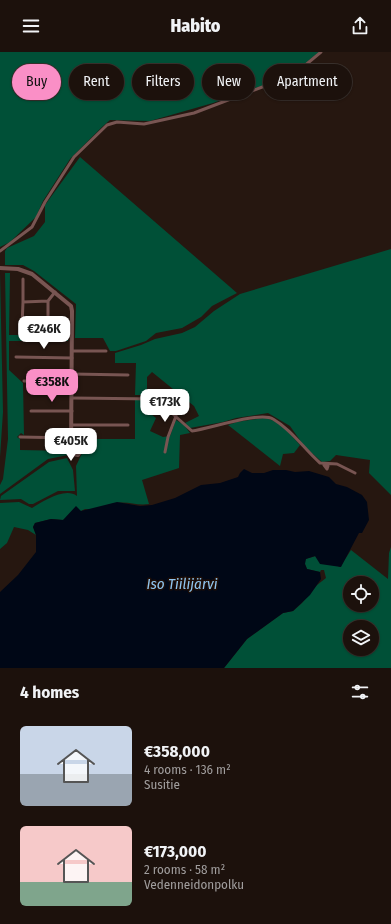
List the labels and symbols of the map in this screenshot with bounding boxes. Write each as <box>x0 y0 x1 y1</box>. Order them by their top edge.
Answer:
pin: €246K <box>16 316 72 350</box>
pin: €358K <box>24 369 80 403</box>
pin: €173K <box>137 389 193 423</box>
pin: €405K <box>43 428 99 462</box>
water label: Iso Tiilijärvi <box>146 575 218 593</box>

